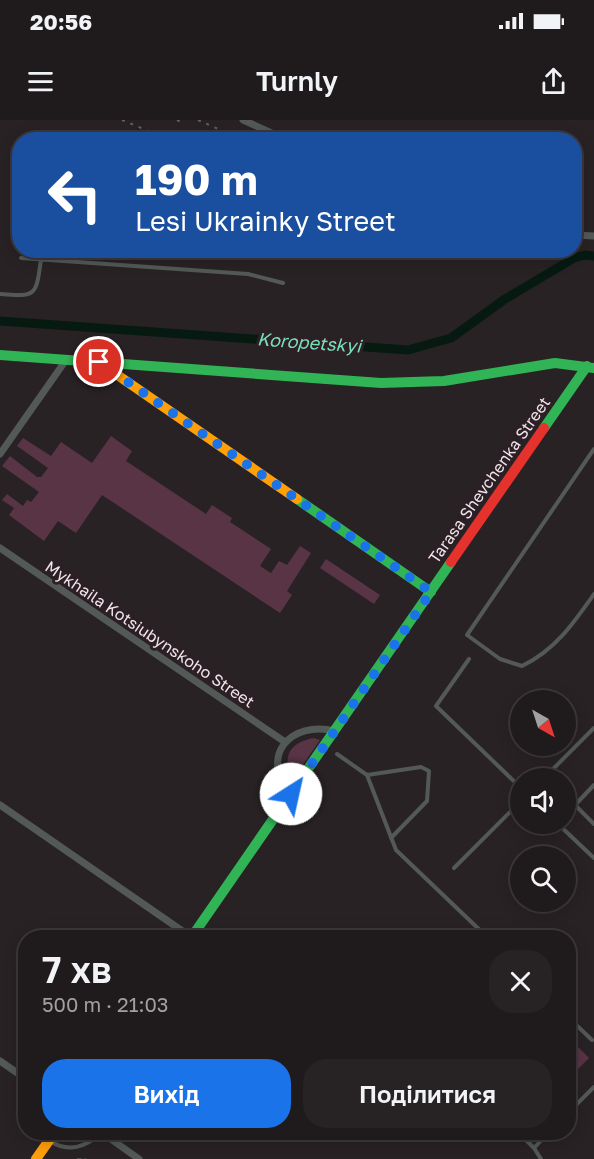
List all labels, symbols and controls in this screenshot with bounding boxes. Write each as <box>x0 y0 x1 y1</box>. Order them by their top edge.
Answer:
text: 20:56 <box>30 8 92 35</box>
icon: menu <box>24 65 57 98</box>
text: Turnly <box>256 65 338 97</box>
icon: share <box>537 65 570 98</box>
text: 190 m <box>135 154 258 204</box>
icon: left <box>36 156 114 234</box>
text: Lesi Ukrainky Street <box>135 205 396 237</box>
water label: Koropetskyi <box>256 327 364 357</box>
pin <box>73 336 124 387</box>
icon: arrive <box>82 345 115 378</box>
street label: Tarasa Shevchenka Street <box>424 393 554 567</box>
street label: Mykhaila Kotsiubynskoho Street <box>42 556 258 712</box>
north arrow <box>510 690 576 756</box>
map controls <box>510 690 576 912</box>
position arrow <box>259 762 323 826</box>
button: sound <box>510 768 576 834</box>
button: search <box>510 846 576 912</box>
text: 7 хв <box>42 948 112 991</box>
button: close <box>489 950 552 1013</box>
text: 500 m · 21:03 <box>42 992 169 1016</box>
button: Вихід <box>42 1059 291 1128</box>
button: Поділитися <box>303 1059 552 1128</box>

